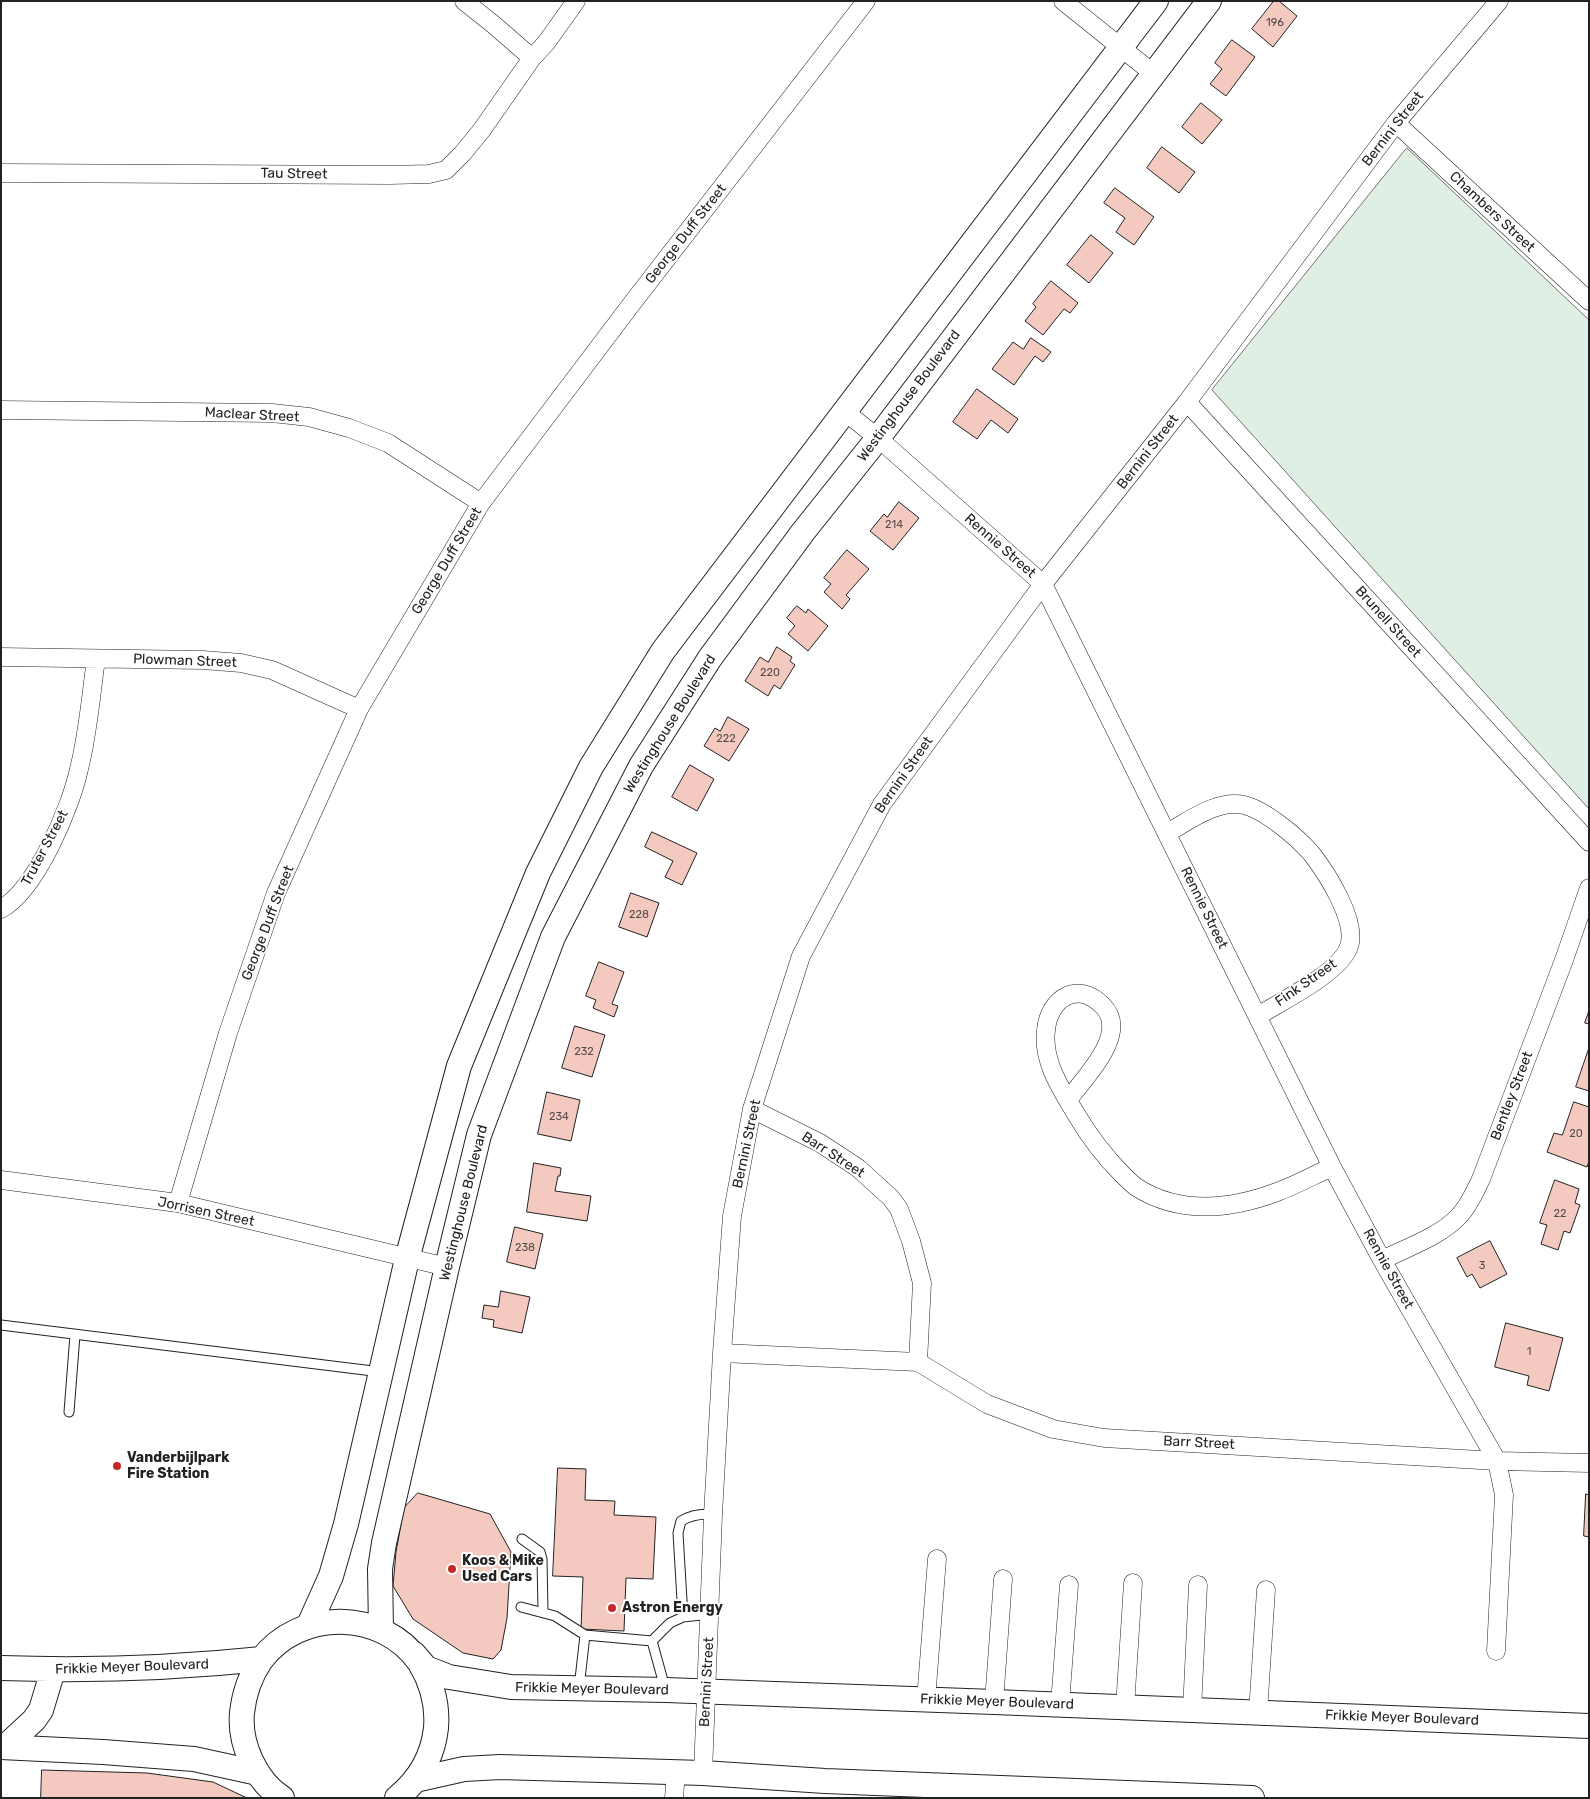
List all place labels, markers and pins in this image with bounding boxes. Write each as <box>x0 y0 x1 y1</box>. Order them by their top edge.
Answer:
place label: Vanderbijlpark Fire Station <box>127 1450 229 1482</box>
marker: Vanderbijlpark Fire Station <box>111 1460 123 1472</box>
place label: Koos & Mike Used Cars <box>462 1553 544 1585</box>
marker: Koos & Mike Used Cars <box>446 1563 458 1575</box>
place label: Astron Energy <box>622 1600 723 1616</box>
marker: Astron Energy <box>606 1602 618 1614</box>

